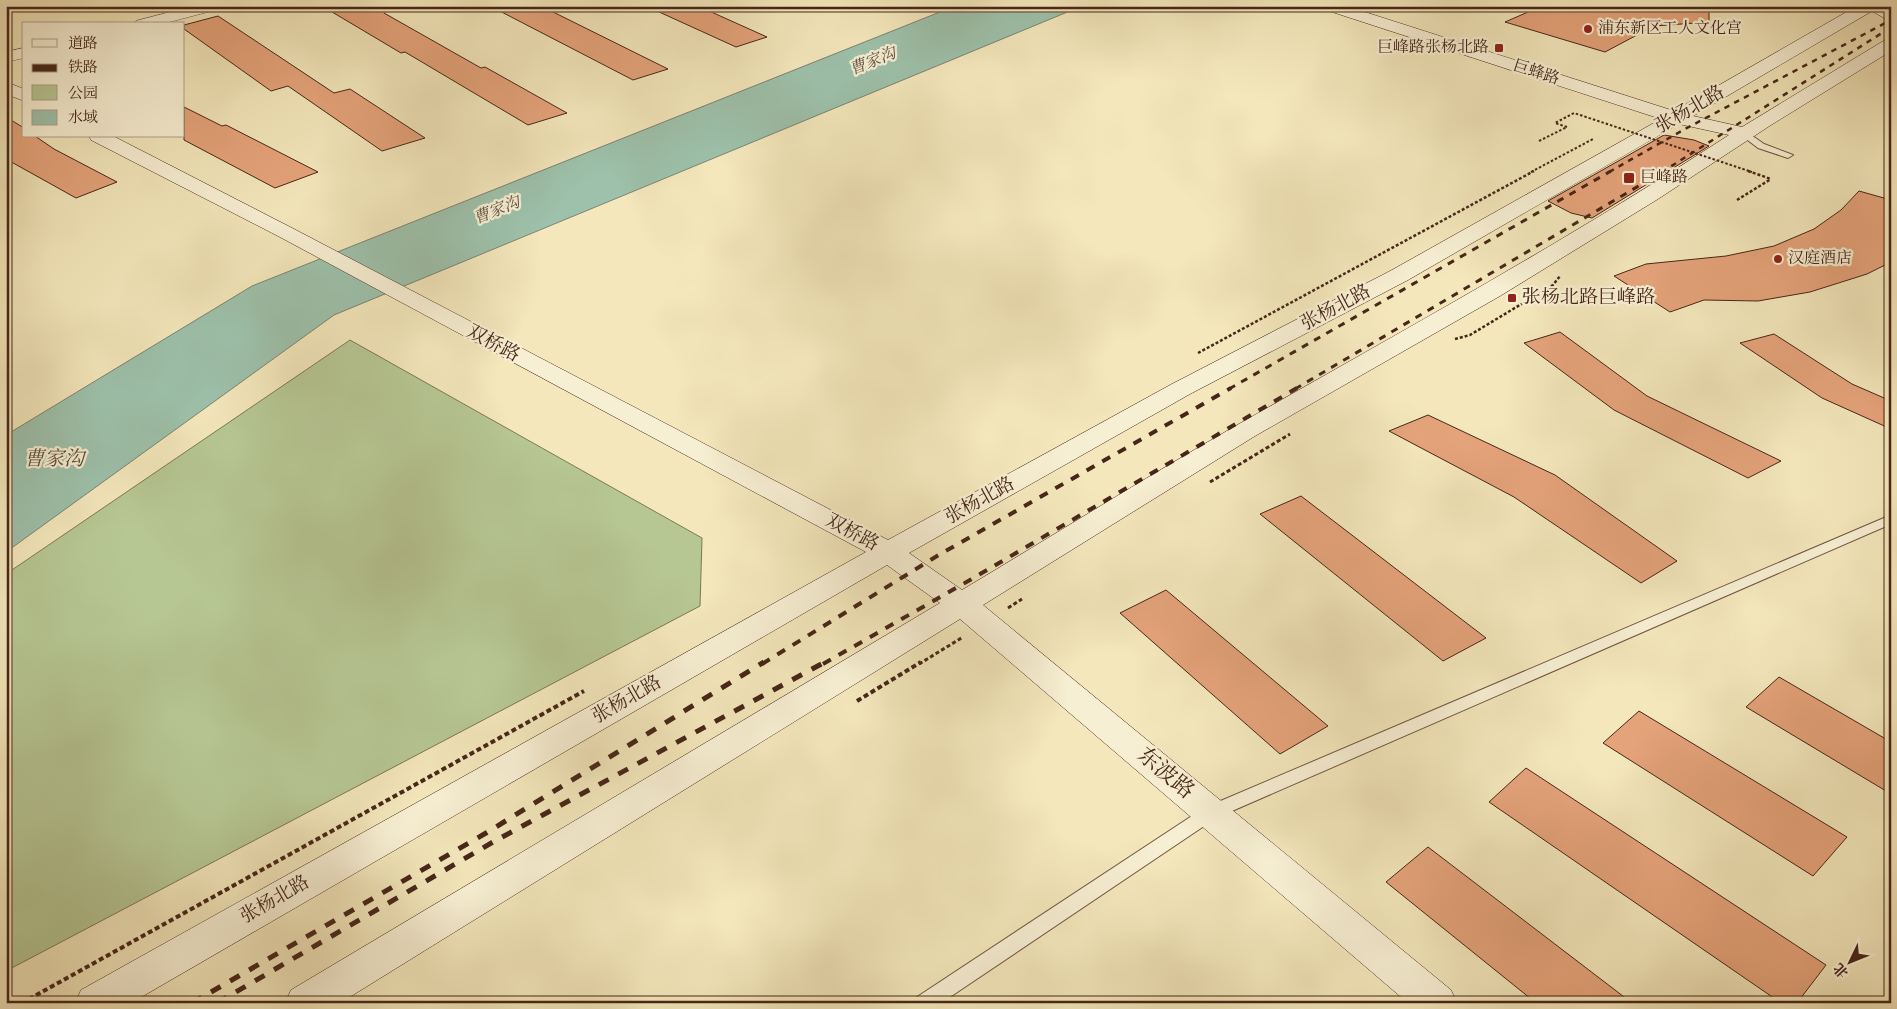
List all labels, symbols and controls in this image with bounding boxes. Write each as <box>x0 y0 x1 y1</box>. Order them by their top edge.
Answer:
place label: 浦东新区工人文化宫 <box>1598 18 1742 40</box>
legend <box>22 22 185 138</box>
marker: 浦东新区工人文化宫 <box>1582 23 1594 35</box>
text: 道路 <box>68 34 98 55</box>
place label: 巨峰路张杨北路 <box>1377 37 1489 59</box>
water label: 曹家沟 <box>847 42 902 81</box>
marker: 巨峰路张杨北路 <box>1493 42 1505 54</box>
street label: 巨蜂路 <box>1510 55 1562 91</box>
text: 铁路 <box>68 58 98 79</box>
street label: 张杨北路 <box>1651 80 1729 140</box>
text: 公园 <box>68 84 98 105</box>
text: 水域 <box>68 108 98 129</box>
place label: 巨峰路 <box>1640 167 1688 189</box>
marker: 巨峰路 <box>1622 171 1636 185</box>
water label: 曹家沟 <box>471 191 526 230</box>
place label: 汉庭酒店 <box>1788 248 1852 270</box>
marker: 汉庭酒店 <box>1772 253 1784 265</box>
street label: 张杨北路 <box>1296 279 1376 337</box>
place label: 张杨北路巨峰路 <box>1522 285 1655 311</box>
marker: 张杨北路巨峰路 <box>1506 292 1518 304</box>
street label: 双桥路 <box>462 319 524 369</box>
water label: 曹家沟 <box>24 446 87 474</box>
street label: 张杨北路 <box>940 471 1020 531</box>
street label: 双桥路 <box>821 508 883 558</box>
street label: 张杨北路 <box>588 670 666 730</box>
street label: 东波路 <box>1130 741 1200 807</box>
street label: 张杨北路 <box>236 870 314 930</box>
north arrow <box>1824 936 1874 986</box>
text: 北 <box>1830 958 1853 981</box>

